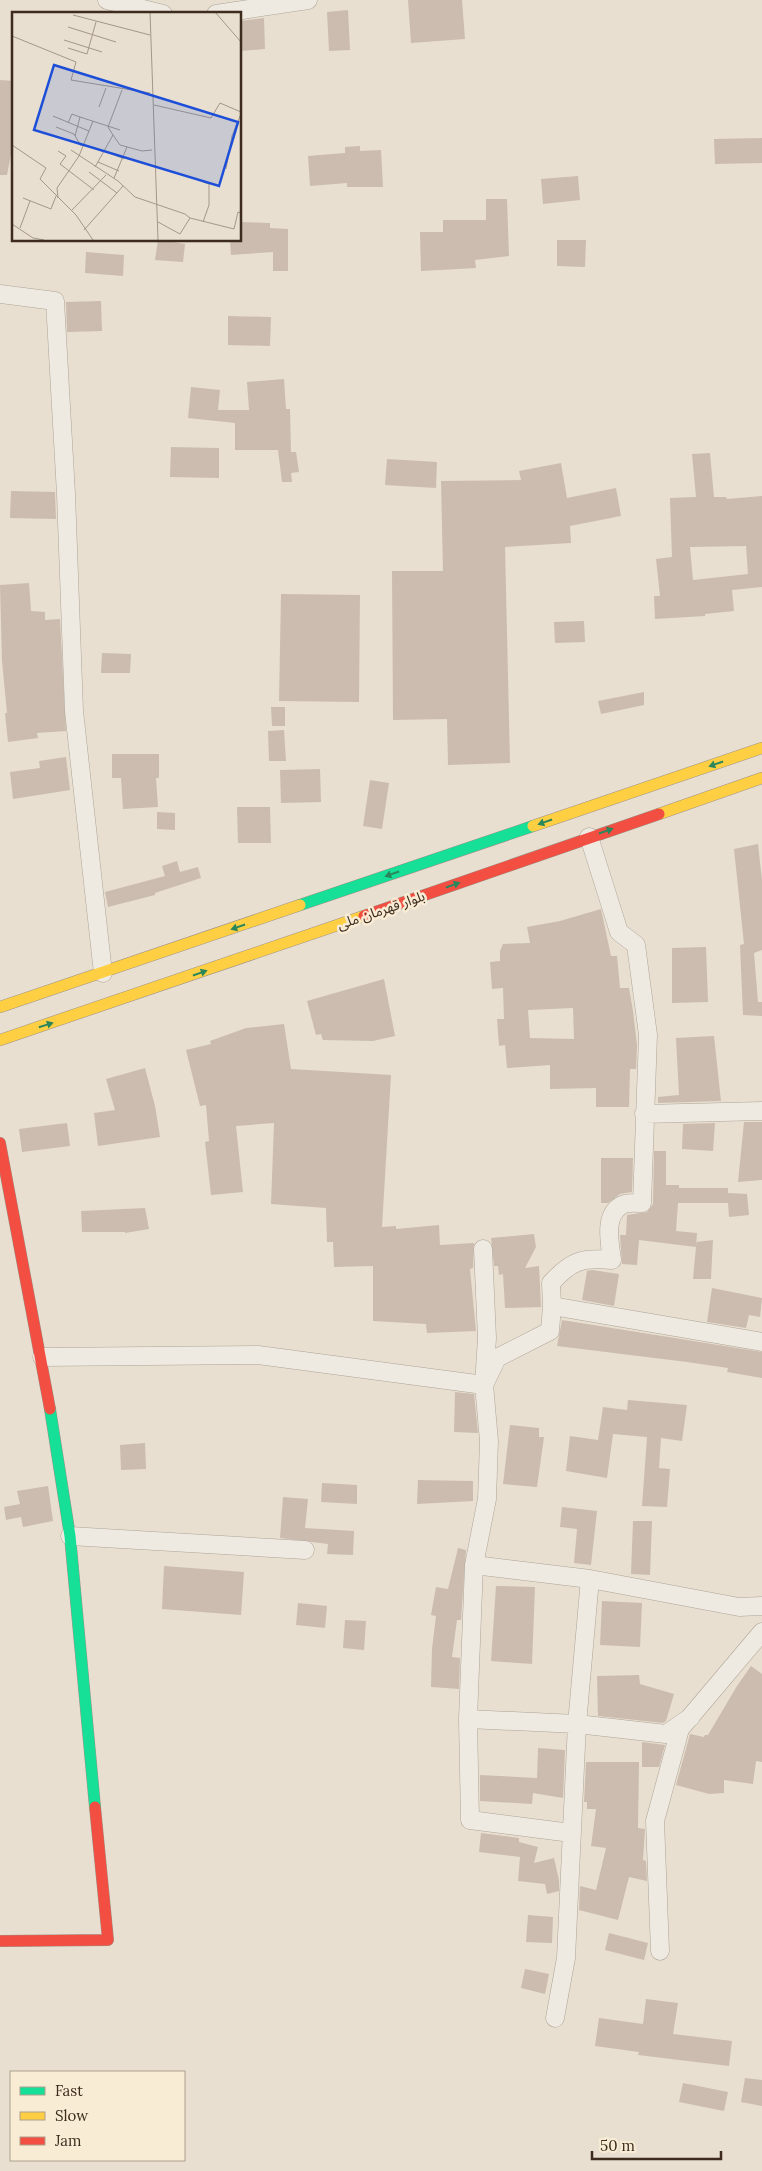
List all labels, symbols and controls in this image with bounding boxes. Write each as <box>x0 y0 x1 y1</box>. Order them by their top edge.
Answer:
inset map <box>12 12 241 241</box>
one-way arrow <box>708 760 723 768</box>
one-way arrow <box>538 819 553 826</box>
one-way arrow <box>599 827 614 835</box>
one-way arrow <box>384 871 399 879</box>
one-way arrow <box>446 881 461 889</box>
street label: بلوار قهرمان ملی <box>335 887 427 933</box>
one-way arrow <box>230 923 245 931</box>
one-way arrow <box>193 969 208 977</box>
one-way arrow <box>39 1021 54 1028</box>
legend <box>10 2071 185 2161</box>
text: Fast <box>55 2081 83 2100</box>
text: Slow <box>55 2106 88 2125</box>
scale bar <box>592 2128 721 2160</box>
text: Jam <box>54 2131 82 2150</box>
text: 50 m <box>600 2136 635 2155</box>

